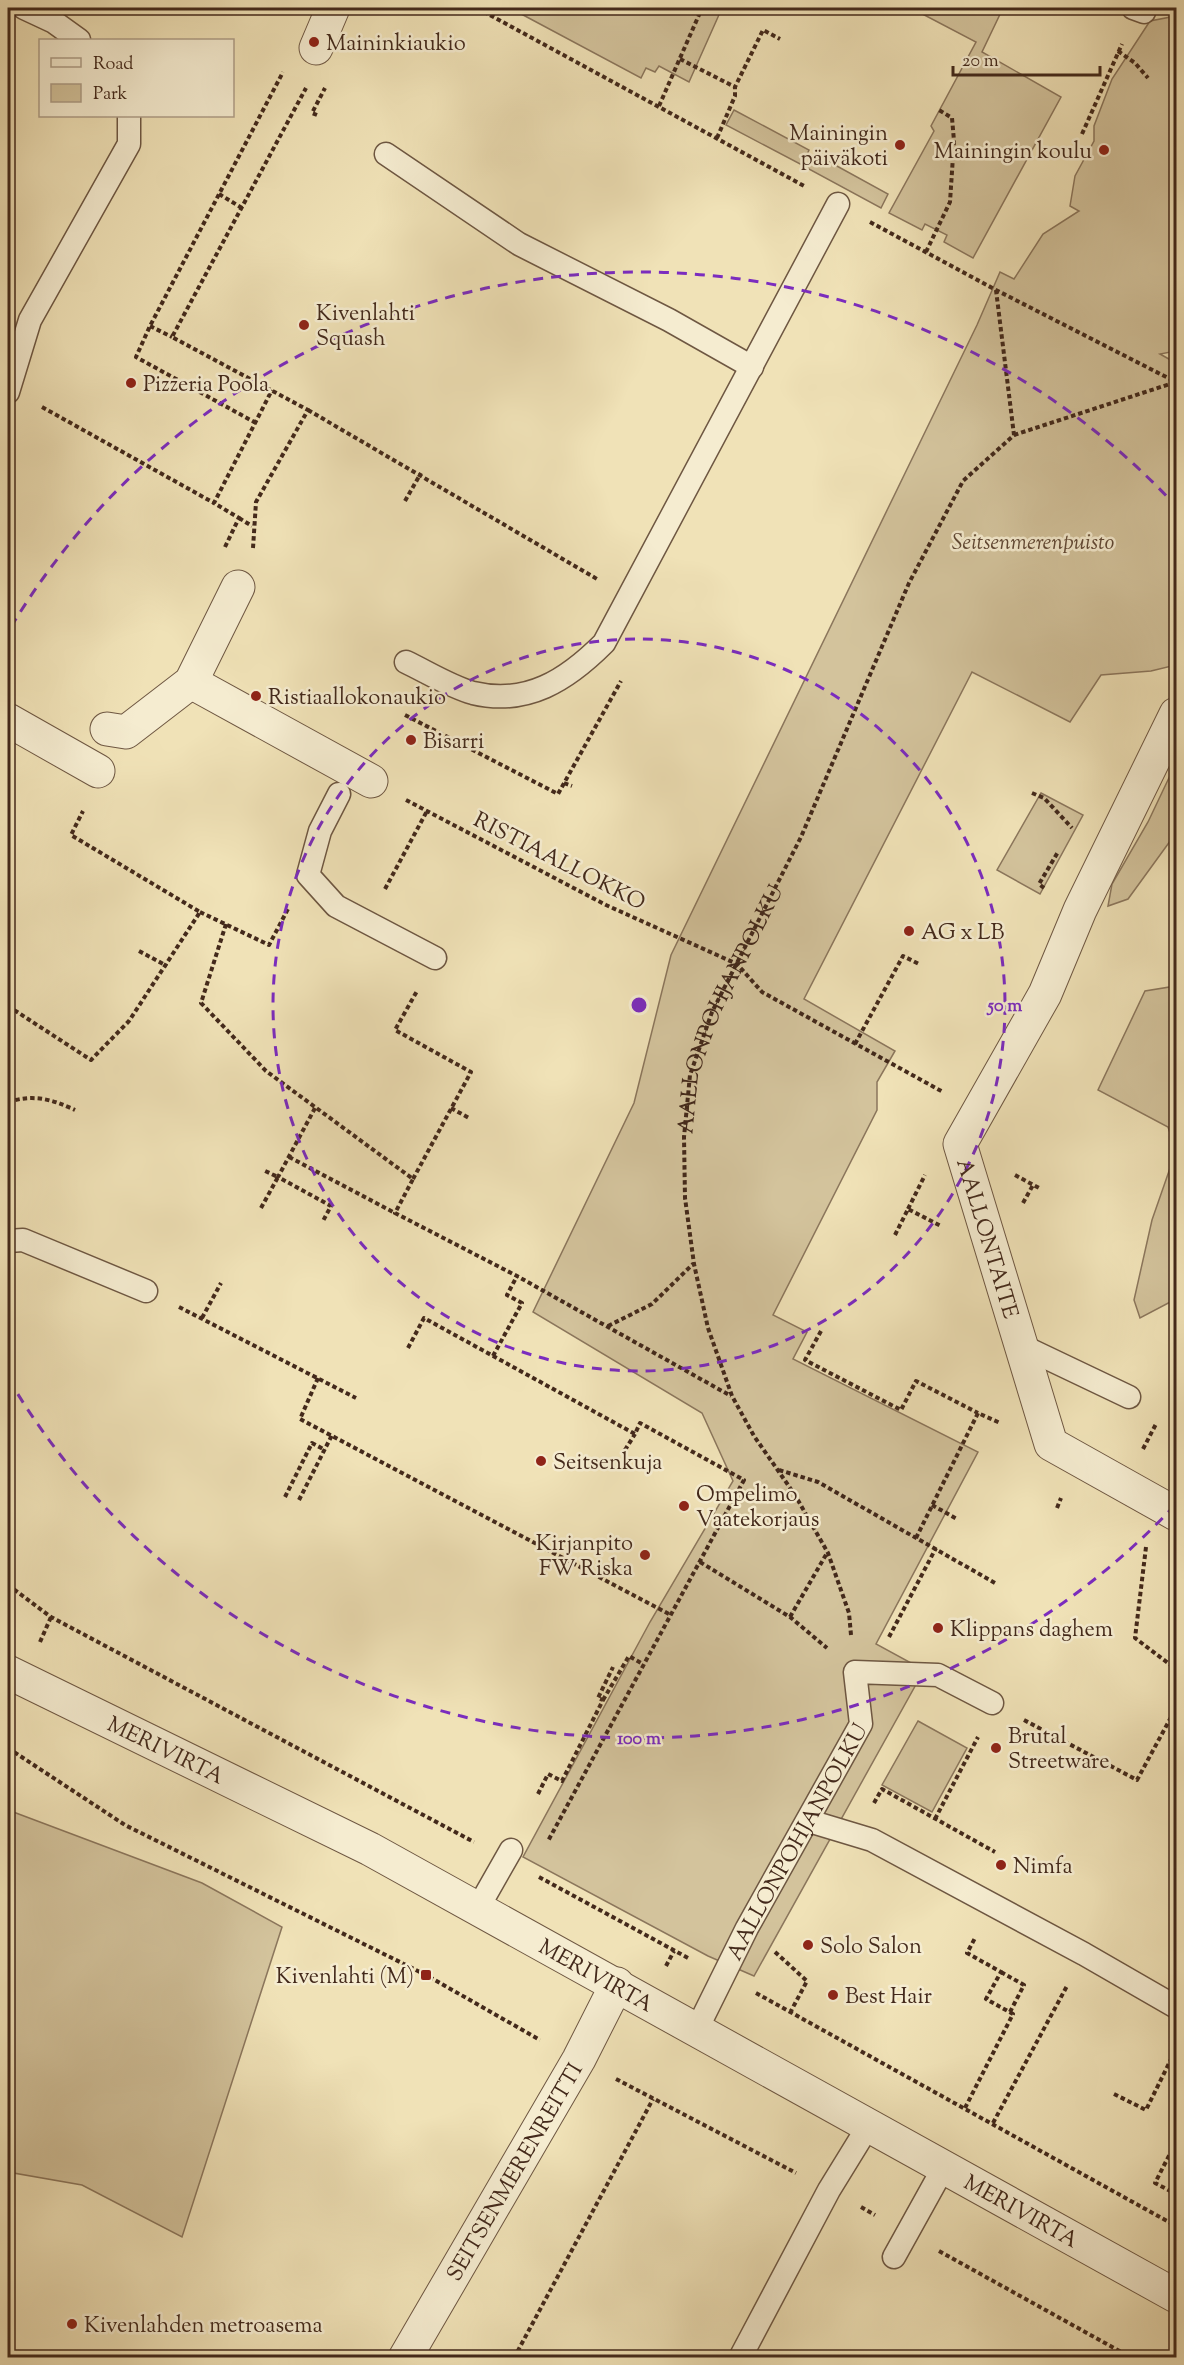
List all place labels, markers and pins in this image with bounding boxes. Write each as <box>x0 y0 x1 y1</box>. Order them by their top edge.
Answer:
place label: Maininkiaukio <box>326 29 466 61</box>
marker: Maininkiaukio <box>307 35 321 49</box>
place label: Mainingin päiväkoti <box>789 119 888 176</box>
place label: Mainingin koulu <box>934 137 1092 169</box>
marker: Mainingin päiväkoti <box>893 138 907 152</box>
marker: Mainingin koulu <box>1097 143 1111 157</box>
place label: Kivenlahti Squash <box>316 299 415 356</box>
marker: Kivenlahti Squash <box>297 318 311 332</box>
place label: Pizzeria Poola <box>143 370 269 402</box>
marker: Pizzeria Poola <box>124 376 138 390</box>
place label: Ristiaallokonaukio <box>268 683 446 715</box>
marker: Ristiaallokonaukio <box>249 689 263 703</box>
place label: Bisarri <box>423 727 484 759</box>
marker: Bisarri <box>404 733 418 747</box>
place label: AG x LB <box>921 918 1004 950</box>
marker: AG x LB <box>902 924 916 938</box>
centre of rings <box>629 995 649 1015</box>
place label: Seitsenkuja <box>553 1448 663 1480</box>
marker: Seitsenkuja <box>534 1454 548 1468</box>
place label: Ompelimo Vaatekorjaus <box>696 1480 819 1537</box>
marker: Ompelimo Vaatekorjaus <box>677 1499 691 1513</box>
place label: Kirjanpito FW Riska <box>536 1529 633 1586</box>
marker: Kirjanpito FW Riska <box>638 1548 652 1562</box>
place label: Klippans daghem <box>950 1615 1113 1647</box>
marker: Klippans daghem <box>931 1621 945 1635</box>
place label: Brutal Streetware <box>1008 1722 1110 1779</box>
marker: Brutal Streetware <box>989 1741 1003 1755</box>
place label: Nimfa <box>1013 1852 1073 1884</box>
marker: Nimfa <box>994 1858 1008 1872</box>
place label: Solo Salon <box>820 1932 922 1964</box>
marker: Solo Salon <box>801 1938 815 1952</box>
place label: Kivenlahti (M) <box>276 1962 414 1994</box>
marker: Kivenlahti (M) <box>419 1968 433 1982</box>
place label: Best Hair <box>845 1982 932 2014</box>
marker: Best Hair <box>826 1988 840 2002</box>
place label: Kivenlahden metroasema <box>84 2311 323 2343</box>
marker: Kivenlahden metroasema <box>65 2317 79 2331</box>

